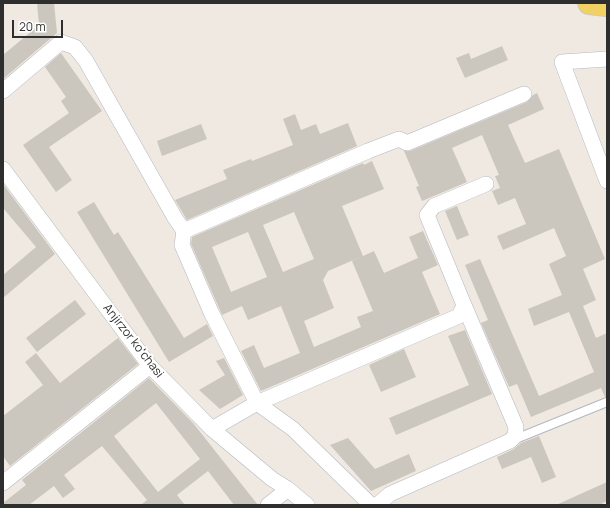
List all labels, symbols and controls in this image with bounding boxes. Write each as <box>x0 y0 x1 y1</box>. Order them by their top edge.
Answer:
scale bar <box>14 12 65 38</box>
text: 20 m <box>19 18 46 35</box>
street label: Anjirzor koʻchasi <box>100 301 166 381</box>

